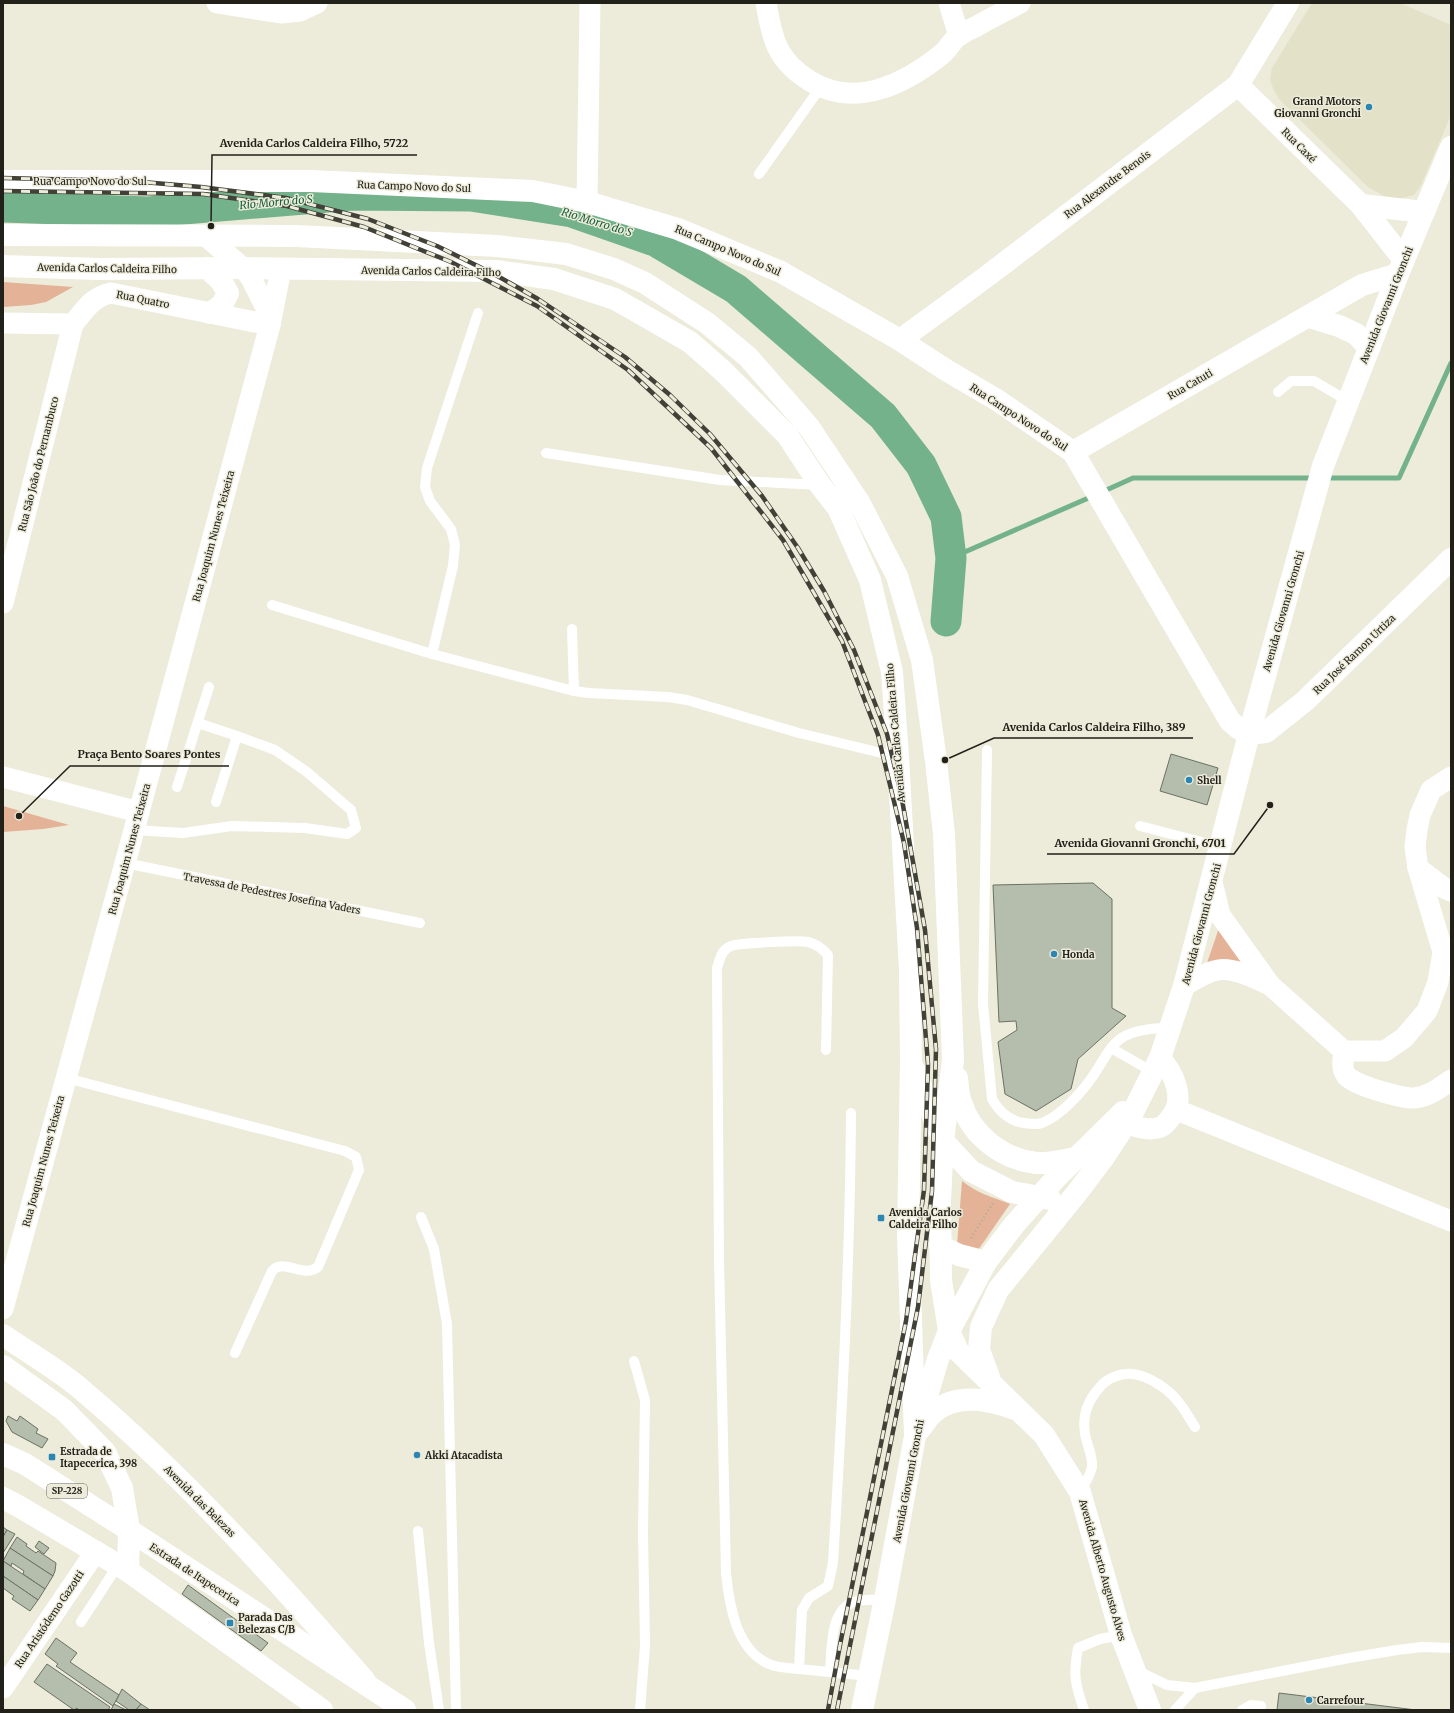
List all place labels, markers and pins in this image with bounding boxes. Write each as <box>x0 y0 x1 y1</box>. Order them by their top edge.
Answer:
place label: Grand Motors Giovanni Gronchi <box>1274 95 1362 120</box>
marker: Grand Motors Giovanni Gronchi <box>1364 102 1374 112</box>
callout: Avenida Carlos Caldeira Filho, 5722 <box>212 132 417 155</box>
callout: Avenida Carlos Caldeira Filho, 389 <box>994 715 1193 738</box>
callout: Praça Bento Soares Pontes <box>70 743 229 766</box>
place label: Shell <box>1197 774 1222 787</box>
marker: Shell <box>1184 775 1194 785</box>
callout: Avenida Giovanni Gronchi, 6701 <box>1047 831 1234 854</box>
place label: Honda <box>1062 948 1095 961</box>
marker: Honda <box>1049 949 1059 959</box>
place label: Avenida Carlos Caldeira Filho <box>888 1206 962 1231</box>
marker: Avenida Carlos Caldeira Filho <box>876 1213 886 1223</box>
place label: Estrada de Itapecerica, 398 <box>60 1445 137 1470</box>
place label: Akki Atacadista <box>424 1449 503 1462</box>
marker: Akki Atacadista <box>412 1450 422 1460</box>
marker: Estrada de Itapecerica, 398 <box>47 1452 57 1462</box>
place label: Parada Das Belezas C/B <box>238 1611 295 1636</box>
marker: Parada Das Belezas C/B <box>225 1618 235 1628</box>
place label: Carrefour <box>1317 1694 1365 1707</box>
marker: Carrefour <box>1304 1695 1314 1705</box>

